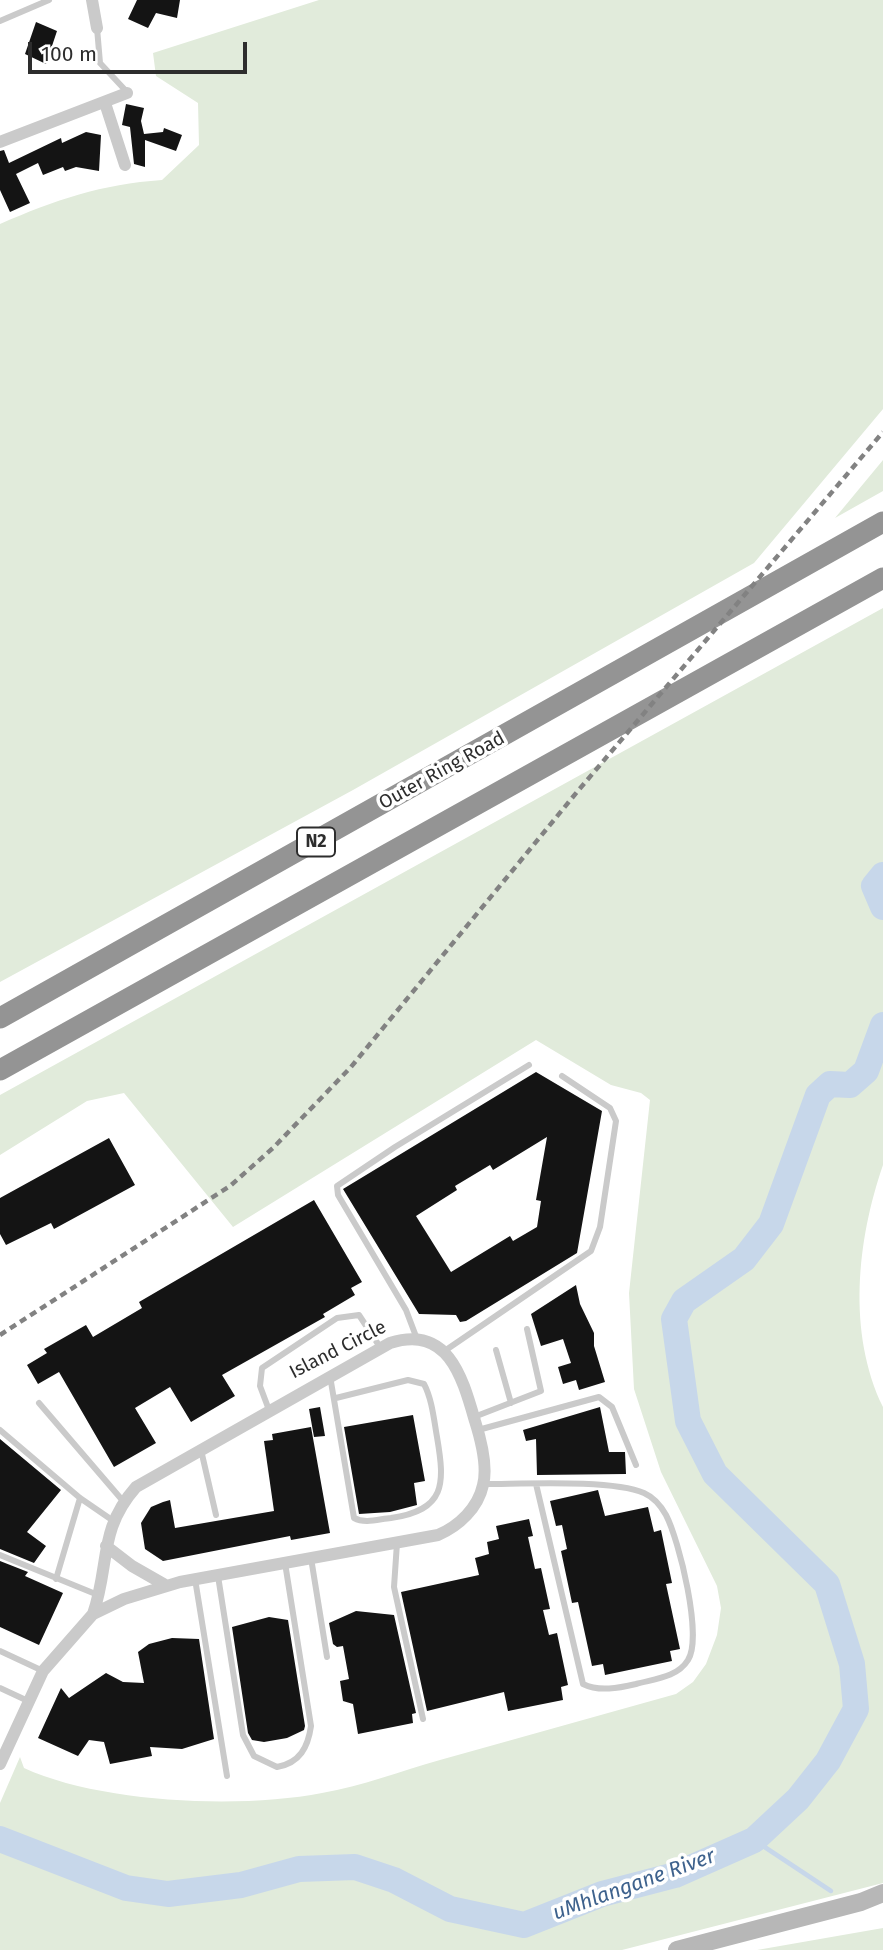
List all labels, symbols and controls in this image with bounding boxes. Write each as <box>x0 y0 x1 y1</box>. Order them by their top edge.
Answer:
scale bar <box>32 28 250 72</box>
text: 100 m <box>41 41 97 67</box>
street label: Outer Ring Road <box>375 727 509 815</box>
road number: N2 <box>297 828 335 856</box>
street label: Island Circle <box>286 1316 390 1384</box>
water label: uMhlangane River <box>550 1844 718 1926</box>

